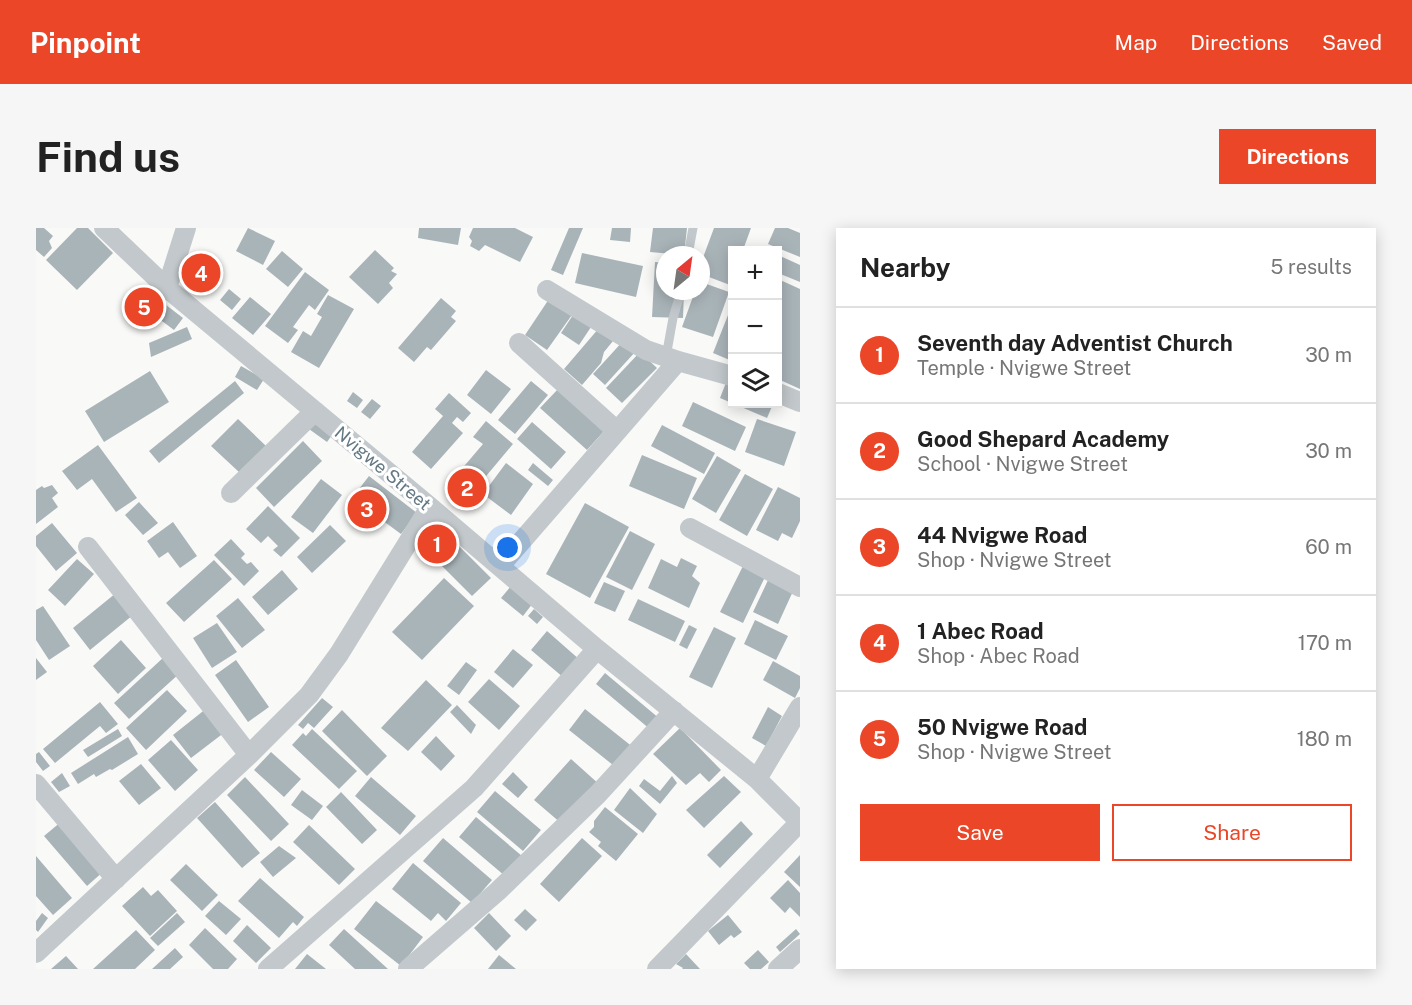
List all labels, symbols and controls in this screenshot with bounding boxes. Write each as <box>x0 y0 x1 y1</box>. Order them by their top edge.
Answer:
text: Pinpoint <box>30 26 141 59</box>
text: Map <box>1115 30 1157 55</box>
text: Directions <box>1190 30 1289 55</box>
text: Saved <box>1322 30 1382 55</box>
button: Directions <box>1219 129 1376 184</box>
text: Find us <box>36 132 180 181</box>
north arrow <box>656 246 710 300</box>
map controls <box>728 246 782 408</box>
button: + <box>728 246 782 300</box>
pin: 4 <box>182 250 220 296</box>
text: Nearby <box>860 252 950 283</box>
text: 5 results <box>1270 255 1352 279</box>
pin: 5 <box>124 284 164 329</box>
button: − <box>728 300 782 354</box>
text: Seventh day Adventist Church <box>917 330 1233 356</box>
text: 1 <box>875 343 884 367</box>
text: 30 m <box>1305 343 1352 367</box>
button: layers <box>728 354 782 408</box>
text: Temple · Nvigwe Street <box>917 356 1131 380</box>
street label: Nvigwe Street <box>331 422 435 514</box>
text: Good Shepard Academy <box>917 426 1169 452</box>
text: 2 <box>873 439 886 463</box>
text: 30 m <box>1305 439 1352 463</box>
text: School · Nvigwe Street <box>917 452 1128 476</box>
pin: 2 <box>448 466 486 510</box>
pin: 3 <box>348 486 386 532</box>
pin: 1 <box>418 522 456 566</box>
text: 44 Nvigwe Road <box>917 522 1087 548</box>
your location <box>493 533 522 562</box>
text: 3 <box>873 535 886 559</box>
text: 60 m <box>1305 535 1352 559</box>
text: Shop · Nvigwe Street <box>917 548 1112 572</box>
text: 1 Abec Road <box>917 618 1044 644</box>
text: 4 <box>873 631 886 655</box>
text: 170 m <box>1298 631 1352 655</box>
text: Shop · Abec Road <box>917 644 1080 668</box>
text: 50 Nvigwe Road <box>917 714 1087 740</box>
text: 5 <box>873 727 886 751</box>
text: 180 m <box>1297 727 1352 751</box>
text: Shop · Nvigwe Street <box>917 740 1112 764</box>
button: Save <box>860 804 1100 861</box>
button: Share <box>1112 804 1352 861</box>

